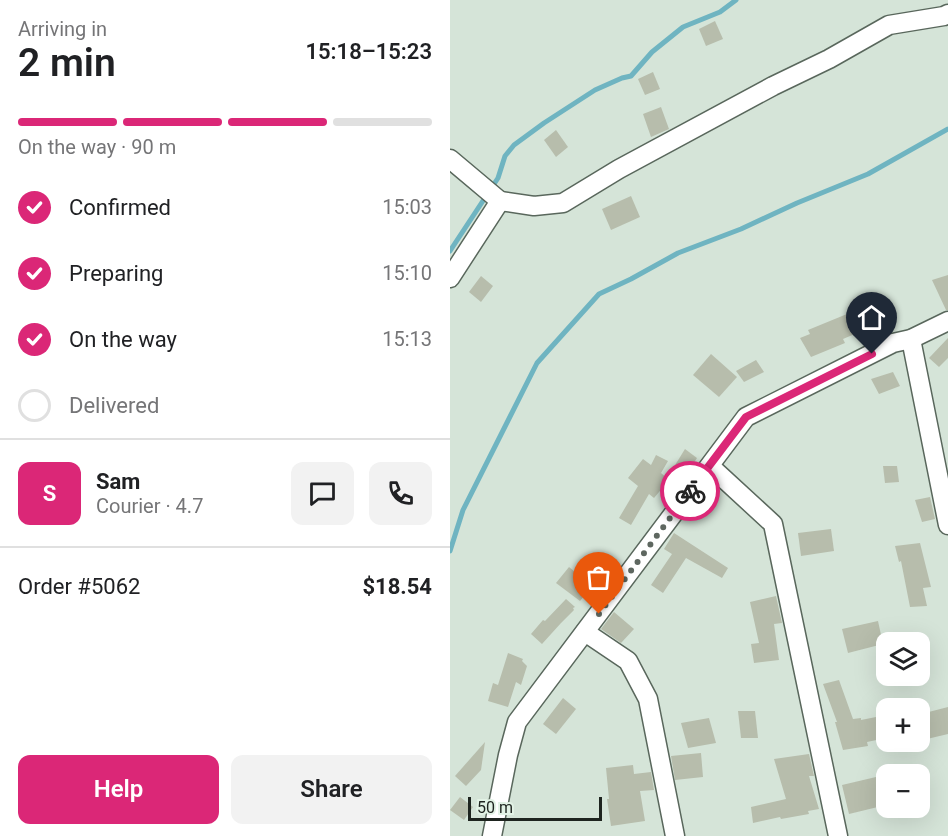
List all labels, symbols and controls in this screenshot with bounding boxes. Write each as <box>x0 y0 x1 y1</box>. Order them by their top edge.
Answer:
text: Arriving in <box>18 17 107 41</box>
text: 15:18–15:23 <box>305 39 432 64</box>
text: 2 min <box>18 40 116 86</box>
text: On the way · 90 m <box>18 135 176 159</box>
icon: check <box>18 191 51 224</box>
text: Confirmed <box>69 195 171 220</box>
text: 15:03 <box>382 195 432 219</box>
icon: check <box>18 257 51 290</box>
text: Preparing <box>69 261 163 286</box>
text: 15:10 <box>382 261 432 285</box>
pin <box>846 292 897 354</box>
icon: home <box>855 301 888 334</box>
icon: check <box>18 323 51 356</box>
text: On the way <box>69 327 177 352</box>
text: 15:13 <box>382 327 432 351</box>
text: Delivered <box>69 393 159 418</box>
courier <box>660 461 720 521</box>
button: chat <box>291 462 354 525</box>
button: phone <box>369 462 432 525</box>
text: Sam <box>96 469 140 494</box>
icon: bike <box>674 475 707 508</box>
text: S <box>43 481 56 506</box>
text: Courier · 4.7 <box>96 494 203 518</box>
pin <box>573 552 624 614</box>
icon: bag <box>582 561 615 594</box>
text: Order #5062 <box>18 574 140 599</box>
text: $18.54 <box>363 574 432 599</box>
map controls <box>876 632 930 818</box>
button: layers <box>876 632 930 686</box>
button: + <box>876 698 930 752</box>
button: Help <box>18 755 219 824</box>
button: Share <box>231 755 432 824</box>
button: − <box>876 764 930 818</box>
scale bar <box>468 794 602 822</box>
text: 50 m <box>477 798 513 817</box>

